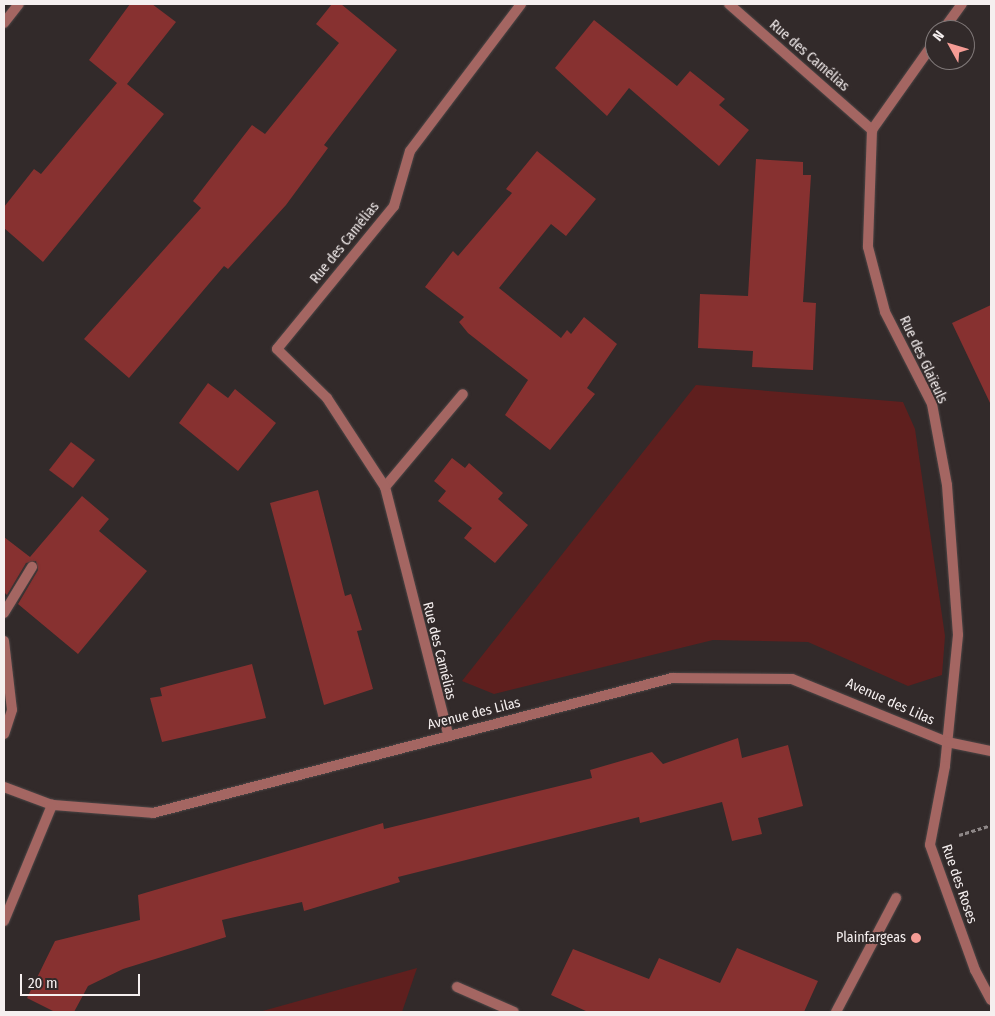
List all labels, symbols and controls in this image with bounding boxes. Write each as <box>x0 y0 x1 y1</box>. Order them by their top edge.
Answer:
street label: Rue des Camélias <box>766 17 852 95</box>
north arrow <box>925 20 975 70</box>
text: N <box>929 27 948 44</box>
street label: Rue des Camélias <box>307 199 383 287</box>
street label: Rue des Glaïeuls <box>895 313 951 407</box>
street label: Rue des Camélias <box>419 600 459 702</box>
street label: Avenue des Lilas <box>843 675 937 729</box>
street label: Avenue des Lilas <box>426 694 522 734</box>
street label: Rue des Roses <box>938 842 980 926</box>
place label: Plainfargeas <box>836 930 906 946</box>
marker: Plainfargeas <box>910 932 922 944</box>
scale bar <box>22 964 142 996</box>
text: 20 m <box>28 974 58 992</box>

